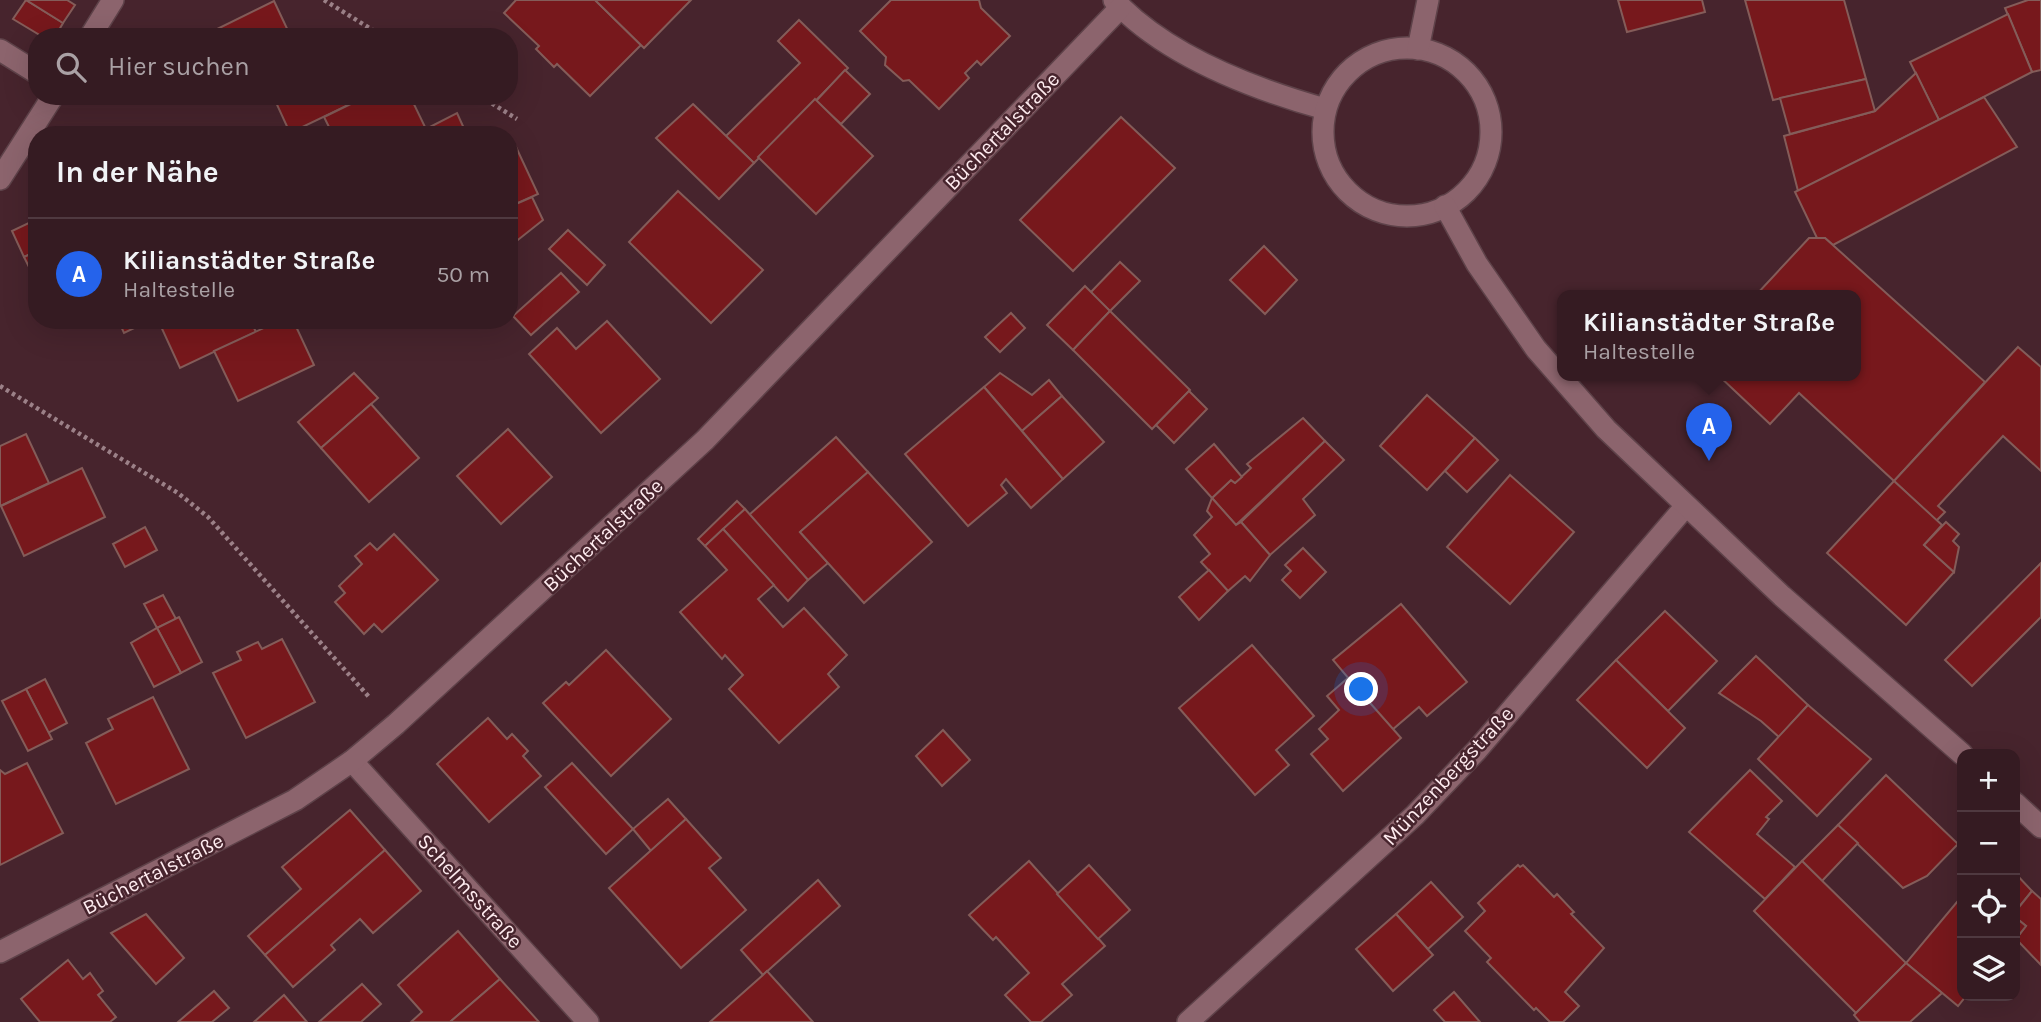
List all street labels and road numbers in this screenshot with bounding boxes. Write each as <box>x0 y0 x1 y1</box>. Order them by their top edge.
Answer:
street label: Büchertalstraße <box>940 67 1064 195</box>
street label: Büchertalstraße <box>538 473 668 597</box>
street label: Münzenbergstraße <box>1378 702 1518 850</box>
street label: Büchertalstraße <box>79 828 227 920</box>
street label: Schelmsstraße <box>412 829 528 953</box>

